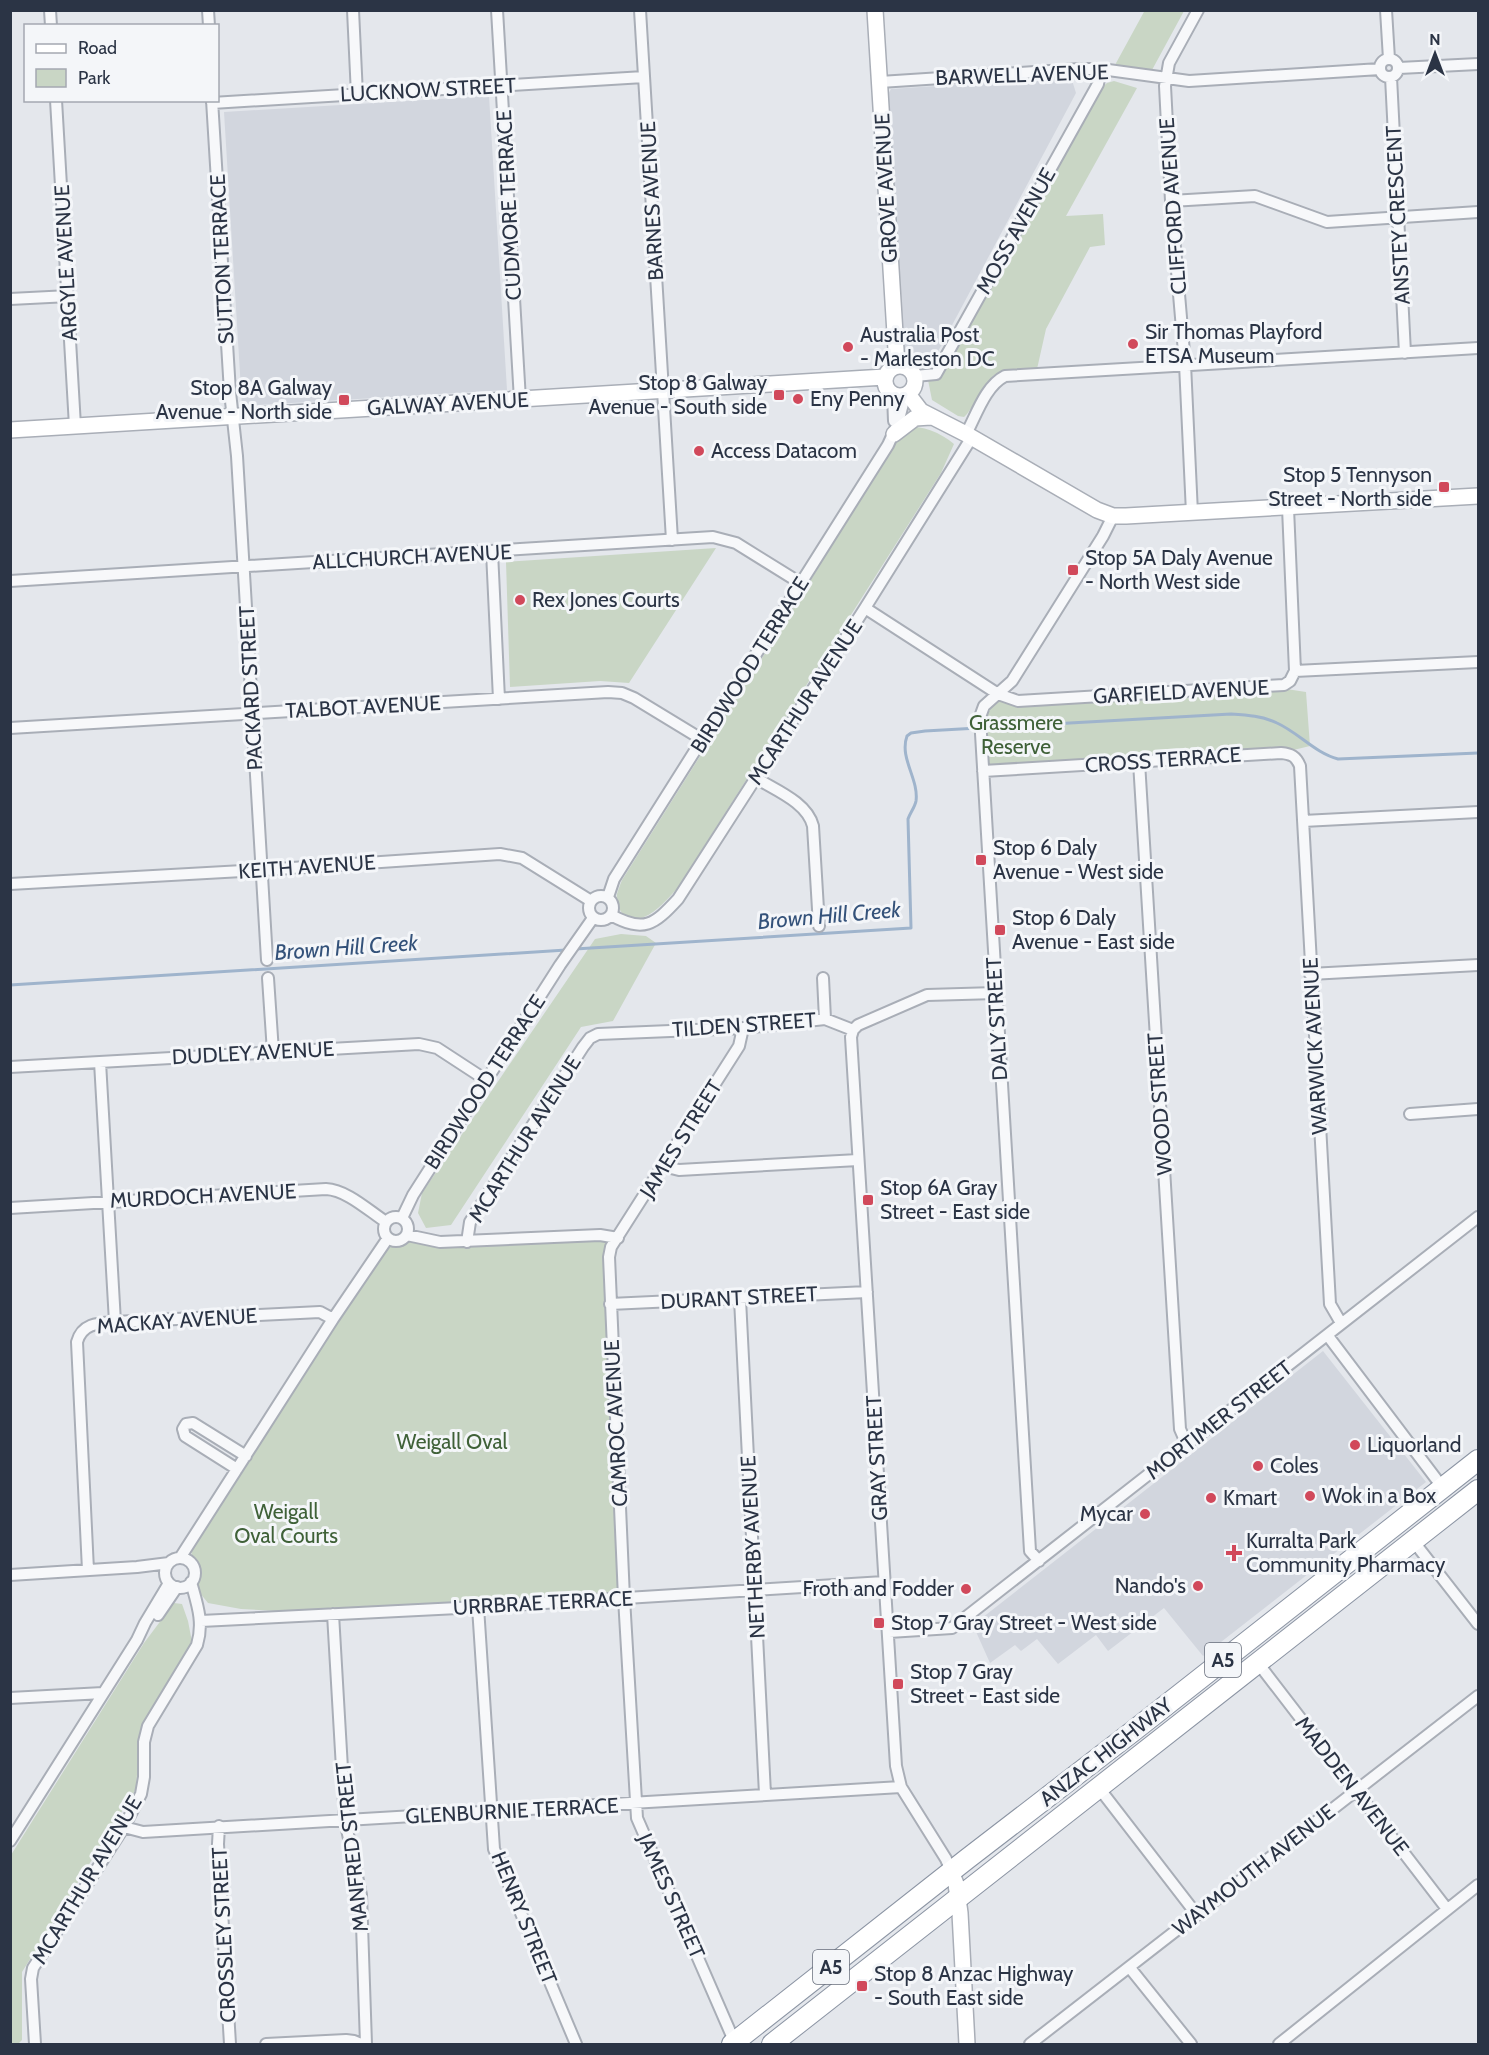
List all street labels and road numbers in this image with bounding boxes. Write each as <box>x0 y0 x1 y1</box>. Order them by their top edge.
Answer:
street label: BARWELL AVENUE <box>935 59 1109 90</box>
street label: LUCKNOW STREET <box>339 72 517 107</box>
street label: CUDMORE TERRACE <box>491 109 526 301</box>
street label: GROVE AVENUE <box>869 113 902 263</box>
street label: CLIFFORD AVENUE <box>1154 117 1191 295</box>
street label: BARNES AVENUE <box>635 121 668 281</box>
street label: ANSTEY CRESCENT <box>1380 125 1415 305</box>
street label: MOSS AVENUE <box>971 163 1061 298</box>
street label: SUTTON TERRACE <box>205 173 238 345</box>
street label: ARGYLE AVENUE <box>49 184 82 342</box>
street label: GALWAY AVENUE <box>367 387 529 420</box>
street label: ALLCHURCH AVENUE <box>312 539 512 574</box>
street label: BIRDWOOD TERRACE <box>685 572 814 757</box>
street label: PACKARD STREET <box>234 605 267 771</box>
street label: MCARTHUR AVENUE <box>742 614 867 789</box>
street label: GARFIELD AVENUE <box>1092 674 1270 709</box>
street label: TALBOT AVENUE <box>285 690 441 723</box>
street label: CROSS TERRACE <box>1084 742 1242 777</box>
street label: KEITH AVENUE <box>237 849 376 884</box>
street label: DALY STREET <box>981 957 1012 1081</box>
street label: WARWICK AVENUE <box>1297 957 1332 1135</box>
street label: BIRDWOOD TERRACE <box>419 990 550 1174</box>
street label: TILDEN STREET <box>671 1007 817 1042</box>
street label: WOOD STREET <box>1142 1032 1177 1176</box>
street label: DUDLEY AVENUE <box>171 1036 335 1069</box>
street label: MCARTHUR AVENUE <box>463 1051 586 1227</box>
street label: JAMES STREET <box>634 1075 727 1203</box>
street label: MURDOCH AVENUE <box>109 1178 297 1213</box>
street label: DURANT STREET <box>660 1281 818 1314</box>
street label: MACKAY AVENUE <box>96 1302 258 1339</box>
street label: CAMROC AVENUE <box>599 1339 632 1507</box>
street label: MORTIMER STREET <box>1141 1355 1297 1484</box>
street label: GRAY STREET <box>861 1395 892 1521</box>
street label: NETHERBY AVENUE <box>735 1455 770 1639</box>
street label: URRBRAE TERRACE <box>452 1585 634 1620</box>
road number: A5 <box>1205 1643 1241 1677</box>
street label: ANZAC HIGHWAY <box>1034 1691 1178 1811</box>
street label: MADDEN AVENUE <box>1290 1711 1414 1860</box>
street label: MANFRED STREET <box>330 1761 373 1933</box>
street label: MCARTHUR AVENUE <box>26 1791 147 1968</box>
street label: GLENBURNIE TERRACE <box>405 1792 619 1829</box>
street label: WAYMOUTH AVENUE <box>1168 1798 1340 1941</box>
street label: JAMES STREET <box>632 1828 710 1962</box>
street label: CROSSLEY STREET <box>206 1847 241 2023</box>
street label: HENRY STREET <box>486 1848 562 1988</box>
road number: A5 <box>813 1950 849 1984</box>

